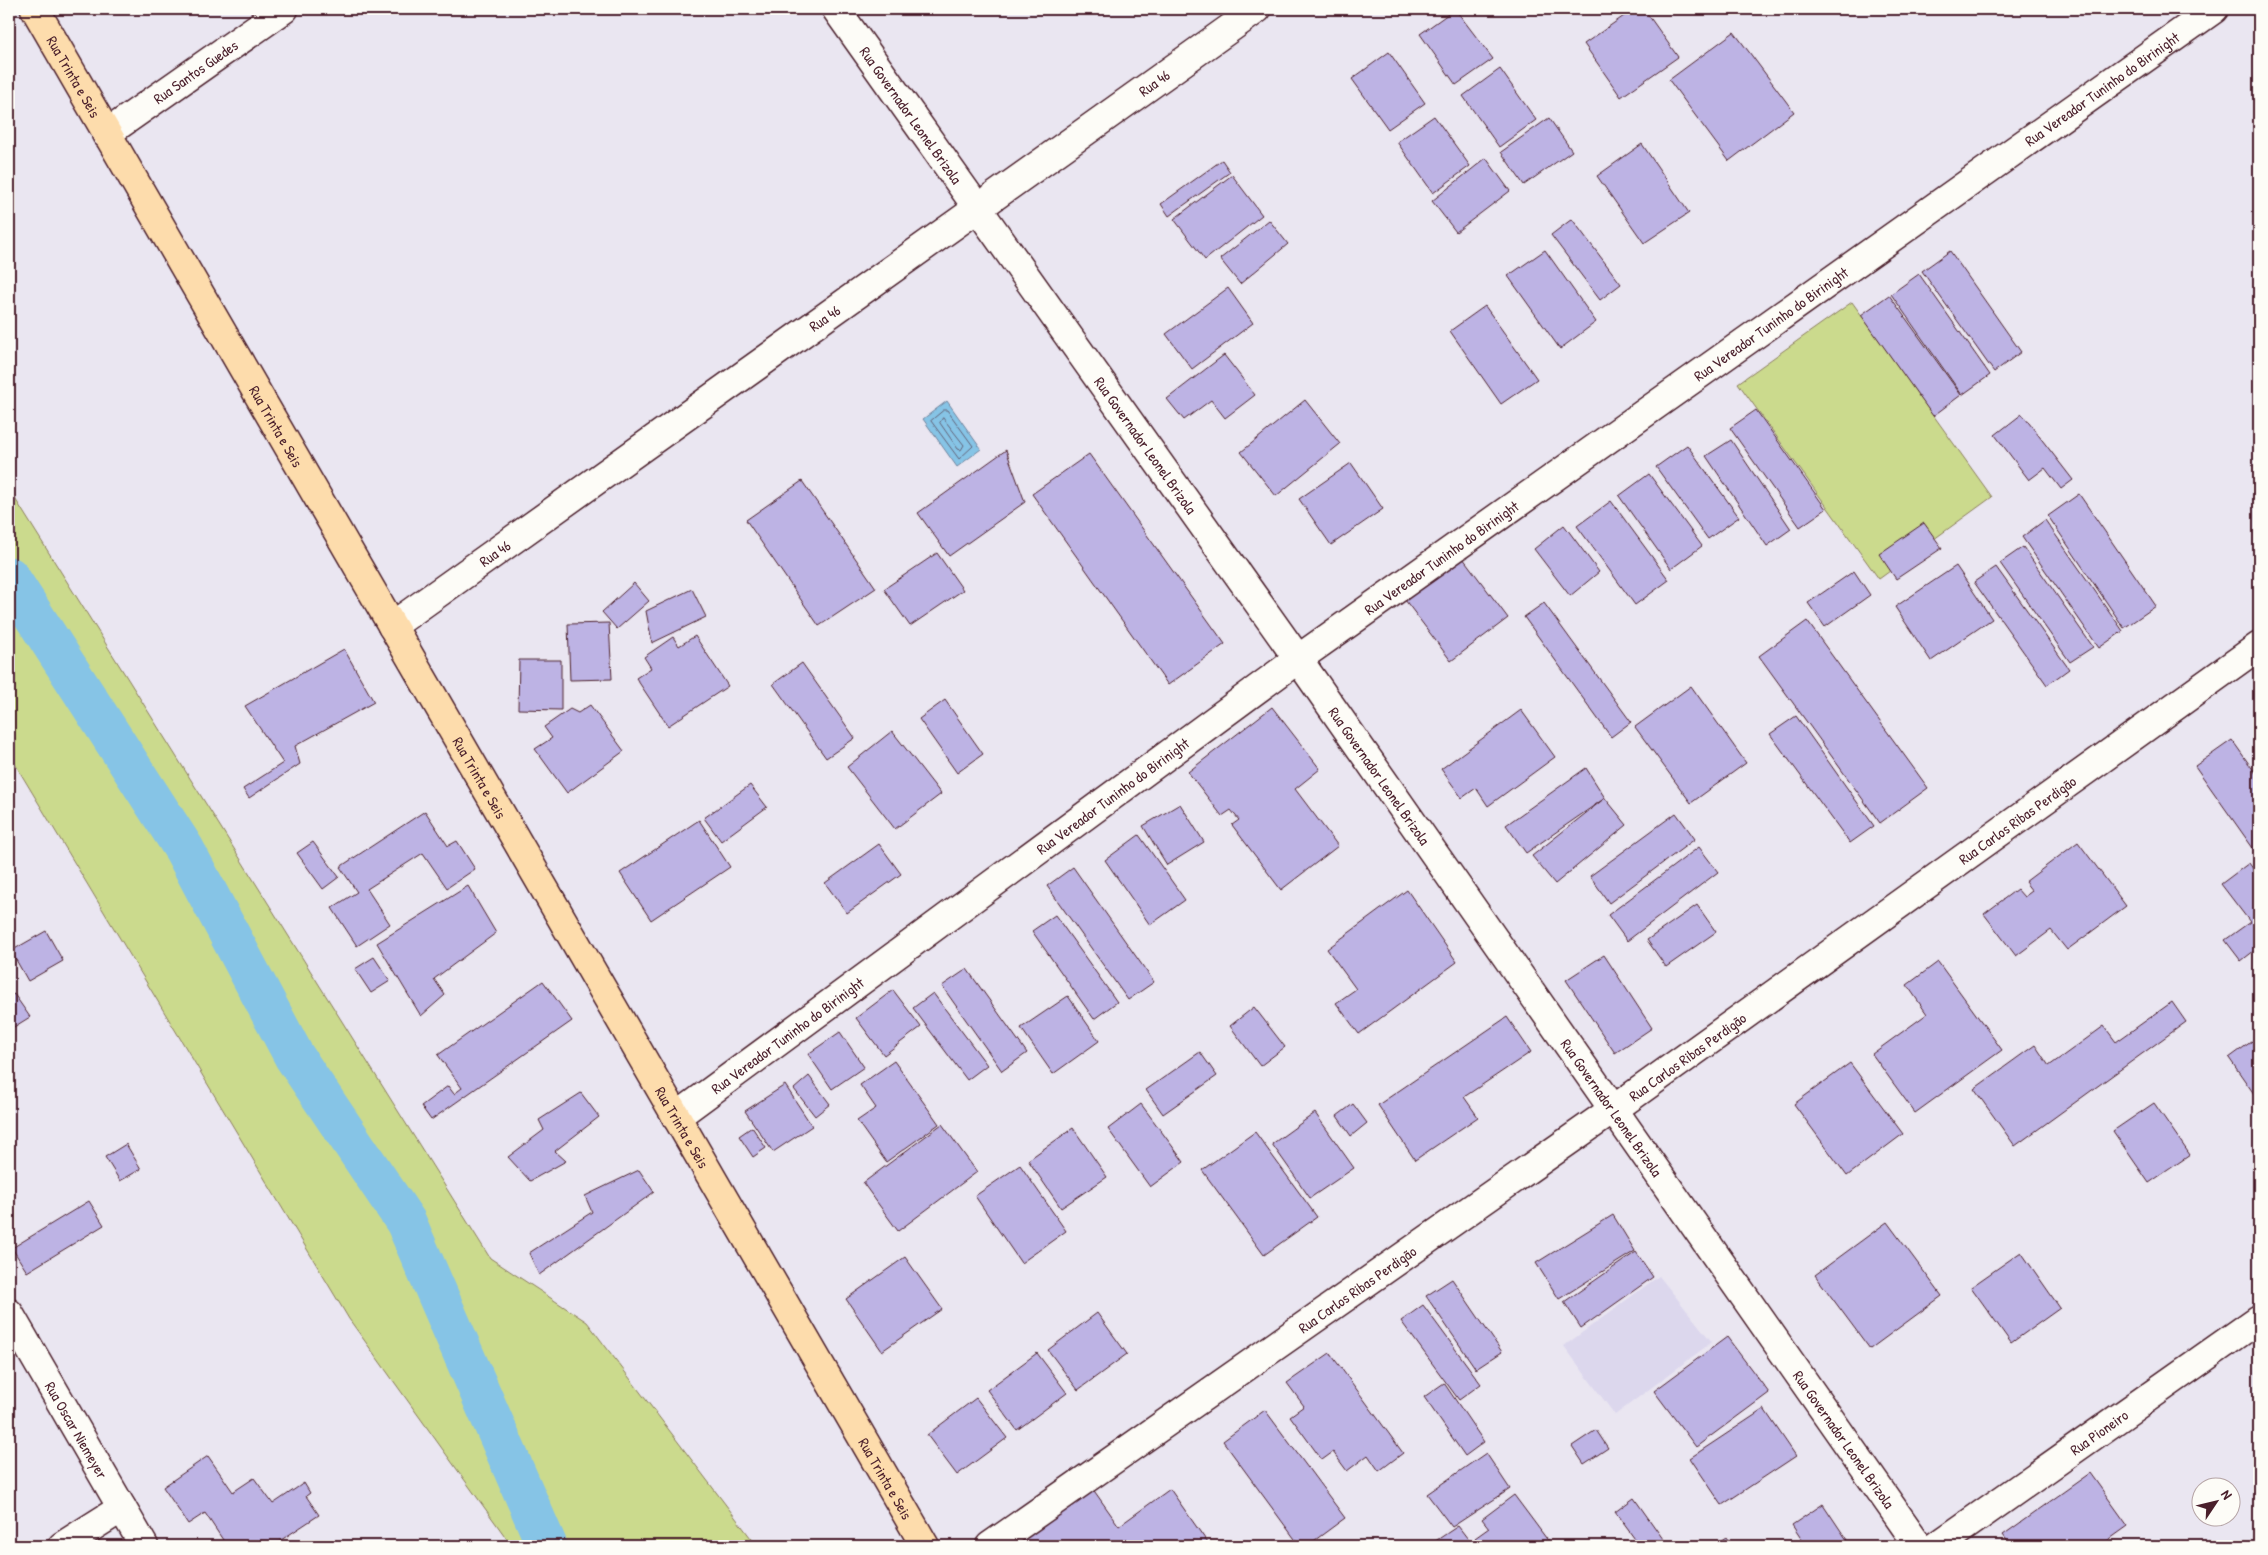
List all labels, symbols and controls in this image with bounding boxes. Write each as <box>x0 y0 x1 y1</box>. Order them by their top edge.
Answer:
street label: Rua Vereador Tuninho do Birinight <box>2020 26 2184 151</box>
street label: Rua Trinta e Seis <box>42 32 106 121</box>
street label: Rua Santos Guedes <box>149 34 242 108</box>
street label: Rua Governador Leonel Brizola <box>855 42 967 188</box>
street label: Rua 46 <box>1134 64 1174 101</box>
street label: Rua Vereador Tuninho do Birinight <box>1689 261 1853 386</box>
street label: Rua 46 <box>804 299 844 336</box>
street label: Rua Governador Leonel Brizola <box>1090 372 1202 518</box>
street label: Rua Trinta e Seis <box>245 381 309 471</box>
street label: Rua Vereador Tuninho do Birinight <box>1360 495 1523 619</box>
street label: Rua 46 <box>475 534 514 571</box>
street label: Rua Governador Leonel Brizola <box>1324 703 1435 849</box>
street label: Rua Vereador Tuninho do Birinight <box>1032 732 1194 859</box>
street label: Rua Trinta e Seis <box>448 733 512 822</box>
street label: Rua Carlos Ribas Perdigão <box>1954 770 2080 869</box>
street label: Rua Vereador Tuninho do Birinight <box>706 971 869 1098</box>
street label: Rua Carlos Ribas Perdigão <box>1624 1007 1750 1106</box>
street label: Rua Governador Leonel Brizola <box>1556 1034 1668 1181</box>
street label: Rua Trinta e Seis <box>651 1082 714 1172</box>
street label: Rua Carlos Ribas Perdigão <box>1294 1240 1420 1338</box>
street label: Rua Governador Leonel Brizola <box>1789 1366 1900 1513</box>
street label: Rua Oscar Niemeyer <box>40 1377 113 1482</box>
street label: Rua Pioneiro <box>2065 1404 2132 1460</box>
street label: Rua Trinta e Seis <box>854 1434 918 1523</box>
north arrow <box>2190 1478 2240 1528</box>
text: N <box>2217 1486 2237 1503</box>

